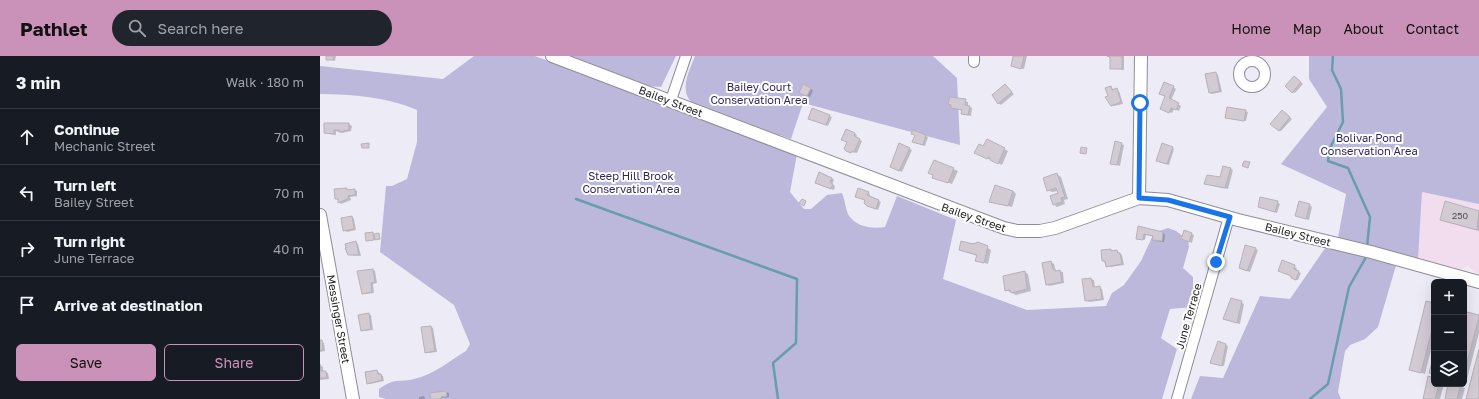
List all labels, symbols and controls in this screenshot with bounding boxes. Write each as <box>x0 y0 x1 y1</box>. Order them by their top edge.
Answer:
search box <box>112 10 392 46</box>
text: Pathlet <box>20 17 88 40</box>
icon: search <box>126 17 148 39</box>
text: Search here <box>158 19 244 37</box>
text: Home <box>1231 20 1271 37</box>
text: Map <box>1293 20 1321 37</box>
text: About <box>1343 20 1384 37</box>
text: Contact <box>1406 20 1459 37</box>
text: 3 min <box>16 72 60 93</box>
text: Walk · 180 m <box>226 74 304 90</box>
park label: Bailey Court Conservation Area <box>710 80 808 106</box>
street label: Bailey Street <box>637 83 705 119</box>
route start <box>1131 94 1149 112</box>
text: Continue <box>54 120 120 138</box>
icon: ahead <box>16 126 38 148</box>
text: 70 m <box>274 129 304 145</box>
park label: Bolivar Pond Conservation Area <box>1320 131 1418 157</box>
text: Mechanic Street <box>54 138 155 154</box>
park label: Steep Hill Brook Conservation Area <box>582 169 680 195</box>
text: Turn left <box>54 176 116 194</box>
icon: left <box>16 182 38 204</box>
text: 70 m <box>274 185 304 201</box>
text: Bailey Street <box>54 194 134 210</box>
street label: Bailey Street <box>940 200 1008 234</box>
house number: 250 <box>1452 210 1468 221</box>
street label: Bailey Street <box>1264 220 1332 248</box>
text: Turn right <box>54 232 125 250</box>
icon: right <box>16 238 38 260</box>
text: 40 m <box>273 241 304 257</box>
text: June Terrace <box>54 250 134 266</box>
route end <box>1207 253 1225 271</box>
street label: Messinger Street <box>325 274 353 364</box>
map controls <box>1431 279 1467 387</box>
button: + <box>1431 279 1467 315</box>
street label: June Terrace <box>1172 282 1204 350</box>
icon: arrive <box>16 294 38 316</box>
text: Arrive at destination <box>54 296 203 314</box>
button: − <box>1431 315 1467 351</box>
button: Save <box>16 344 156 381</box>
button: Share <box>164 344 304 381</box>
button: layers <box>1431 351 1467 387</box>

